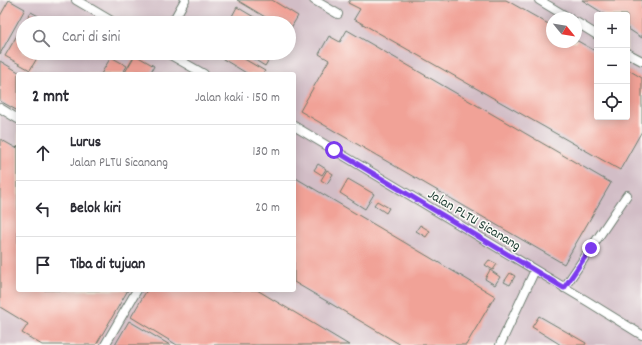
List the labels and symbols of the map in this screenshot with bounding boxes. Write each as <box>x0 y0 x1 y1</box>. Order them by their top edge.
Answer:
north arrow <box>546 12 582 48</box>
route start <box>325 141 343 159</box>
street label: Jalan PLTU Sicanang <box>424 185 524 256</box>
route end <box>582 239 600 257</box>

